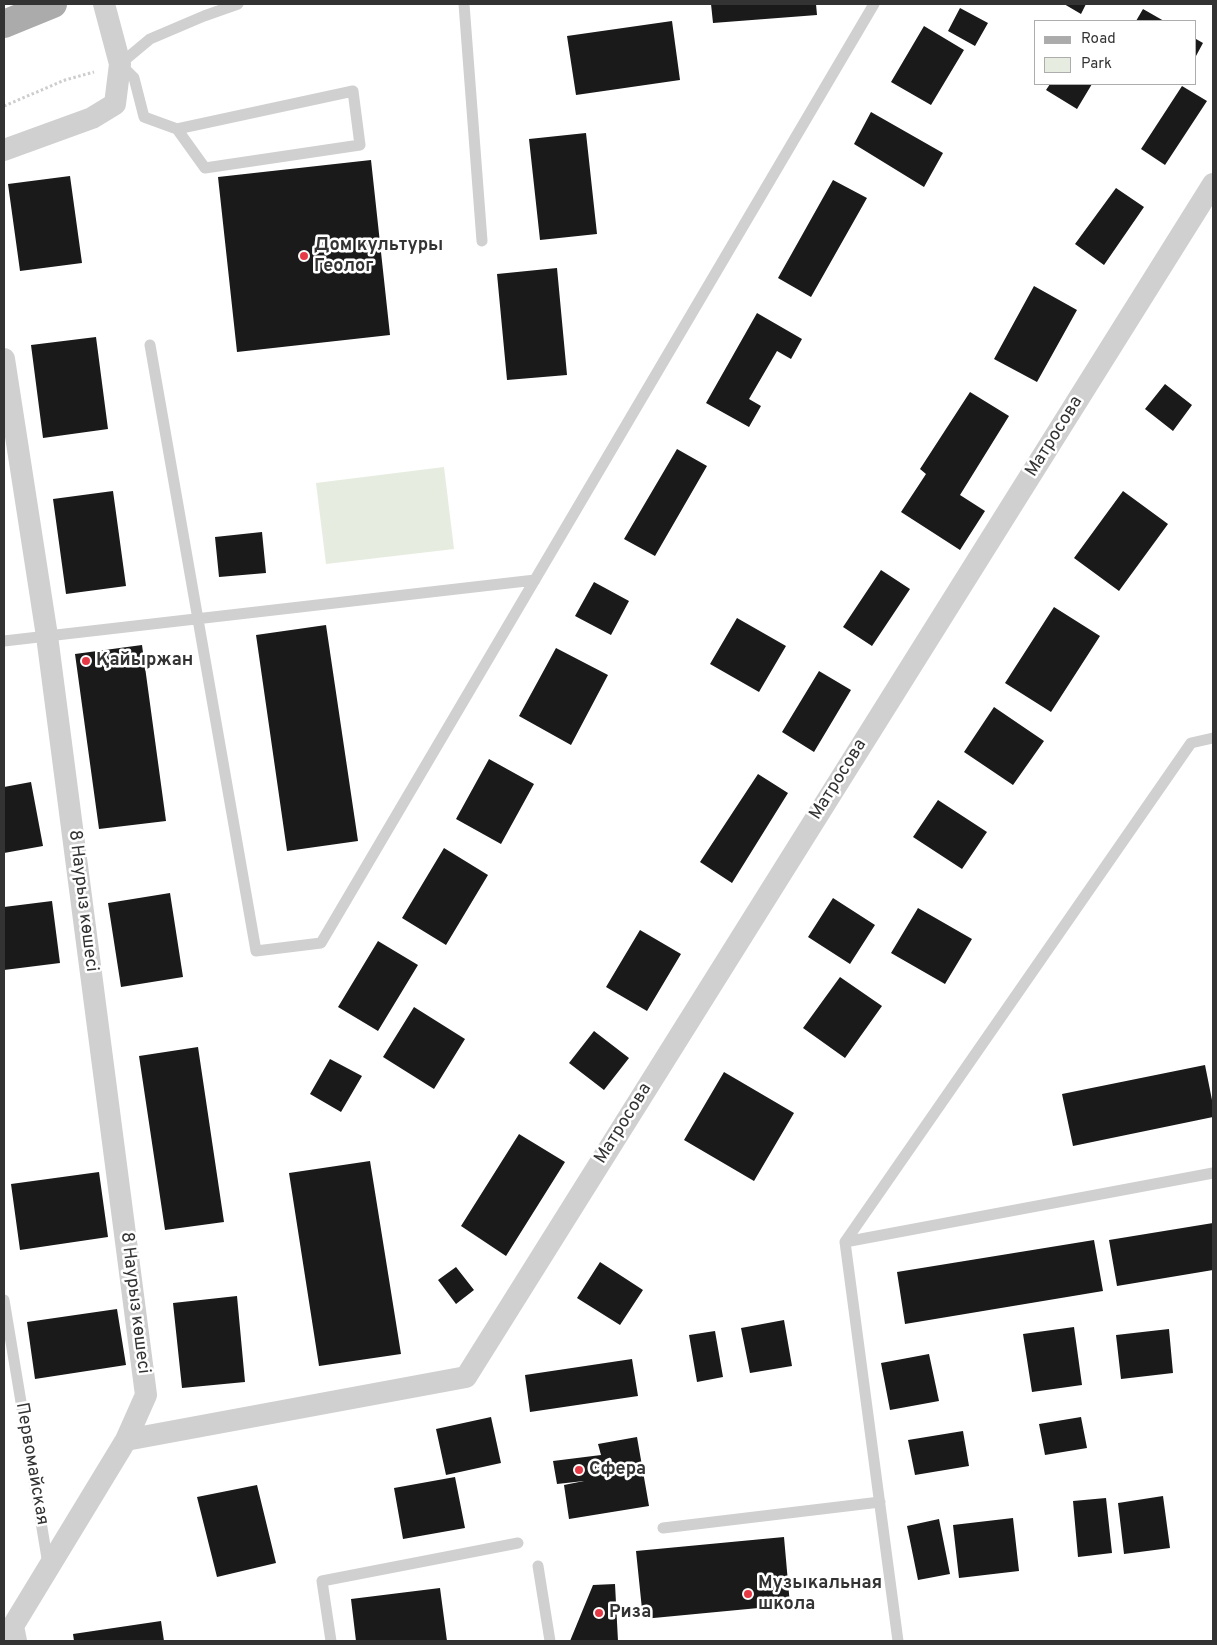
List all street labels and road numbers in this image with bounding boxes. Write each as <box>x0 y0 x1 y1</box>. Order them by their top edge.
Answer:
street label: Матросова <box>1022 393 1088 481</box>
street label: Матросова <box>806 736 872 824</box>
street label: 8 Наурыз көшесі <box>63 829 101 973</box>
street label: Матросова <box>591 1080 657 1168</box>
street label: 8 Наурыз көшесі <box>115 1231 153 1375</box>
street label: Первомайская <box>10 1401 52 1527</box>

